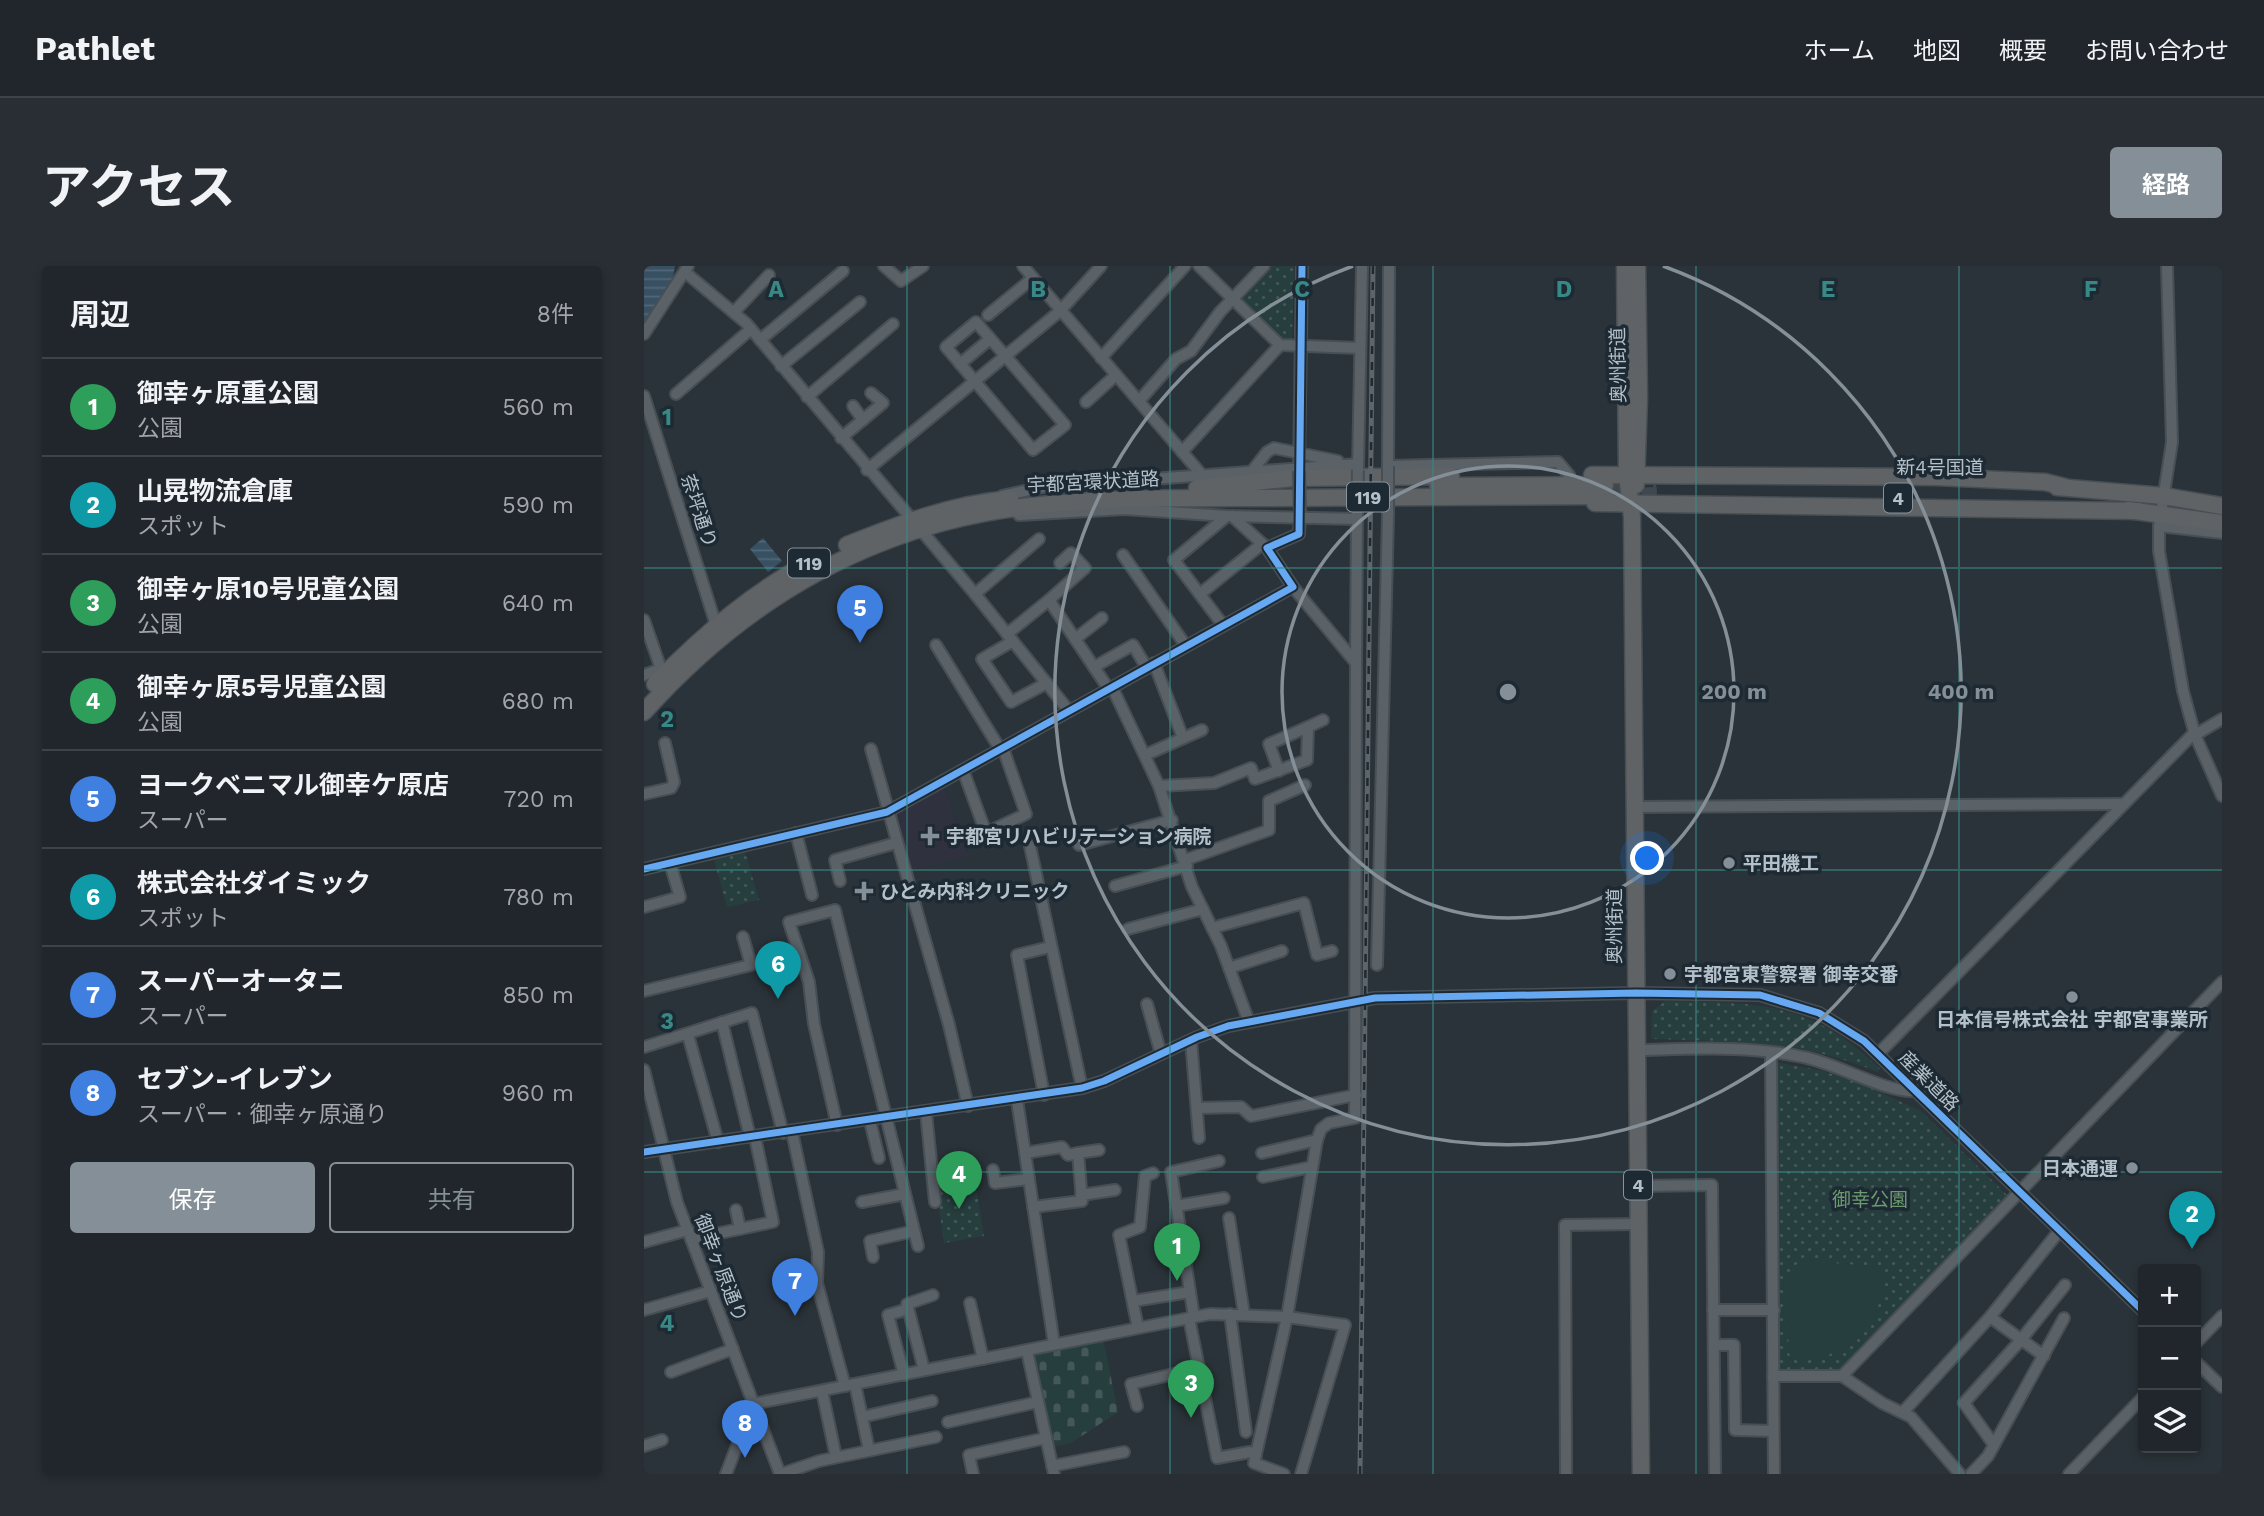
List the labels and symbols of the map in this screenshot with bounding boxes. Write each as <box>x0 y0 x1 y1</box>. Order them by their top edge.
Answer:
text: A <box>768 276 784 303</box>
text: B <box>1030 276 1046 303</box>
text: C <box>1294 276 1310 303</box>
text: D <box>1556 276 1572 303</box>
text: E <box>1821 276 1835 303</box>
text: F <box>2084 276 2098 303</box>
street label: 奥州街道 <box>1606 327 1630 403</box>
text: 1 <box>662 404 672 431</box>
street label: 新4号国道 <box>1896 456 1984 479</box>
street label: 宇都宮環状道路 <box>1026 467 1160 497</box>
street label: 奈坪通り <box>676 471 722 551</box>
road number: 119 <box>1347 482 1389 512</box>
road number: 4 <box>1884 484 1912 512</box>
road number: 119 <box>788 548 830 578</box>
pin: 5 <box>837 585 883 643</box>
text: 200 m <box>1701 679 1767 704</box>
text: 400 m <box>1928 679 1994 704</box>
centre of rings <box>1496 680 1520 704</box>
text: 2 <box>660 706 674 733</box>
place label: 宇都宮リハビリテーション病院 <box>946 825 1212 848</box>
marker: 宇都宮リハビリテーション病院 <box>920 826 940 846</box>
your location <box>1630 841 1664 875</box>
place label: 平田機工 <box>1743 852 1819 875</box>
marker: 平田機工 <box>1721 855 1737 871</box>
place label: ひとみ内科クリニック <box>880 880 1069 903</box>
marker: ひとみ内科クリニック <box>854 881 874 901</box>
street label: 奥州街道 <box>1603 888 1626 964</box>
pin: 6 <box>755 941 801 999</box>
place label: 宇都宮東警察署 御幸交番 <box>1684 963 1898 986</box>
marker: 宇都宮東警察署 御幸交番 <box>1662 966 1678 982</box>
marker: 日本信号株式会社 宇都宮事業所 <box>2064 989 2080 1005</box>
text: 3 <box>660 1008 674 1035</box>
place label: 日本信号株式会社 宇都宮事業所 <box>1936 1008 2208 1031</box>
street label: 産業道路 <box>1894 1046 1964 1116</box>
pin: 4 <box>936 1151 982 1209</box>
place label: 日本通運 <box>2042 1157 2118 1180</box>
marker: 日本通運 <box>2124 1160 2140 1176</box>
road number: 4 <box>1624 1170 1652 1200</box>
park label: 御幸公園 <box>1832 1188 1908 1211</box>
pin: 2 <box>2169 1191 2215 1249</box>
street label: 御幸ヶ原通り <box>690 1211 752 1325</box>
pin: 1 <box>1154 1223 1200 1281</box>
pin: 7 <box>772 1258 818 1316</box>
text: 4 <box>660 1310 675 1337</box>
pin: 3 <box>1168 1360 1214 1418</box>
pin: 8 <box>722 1400 768 1458</box>

